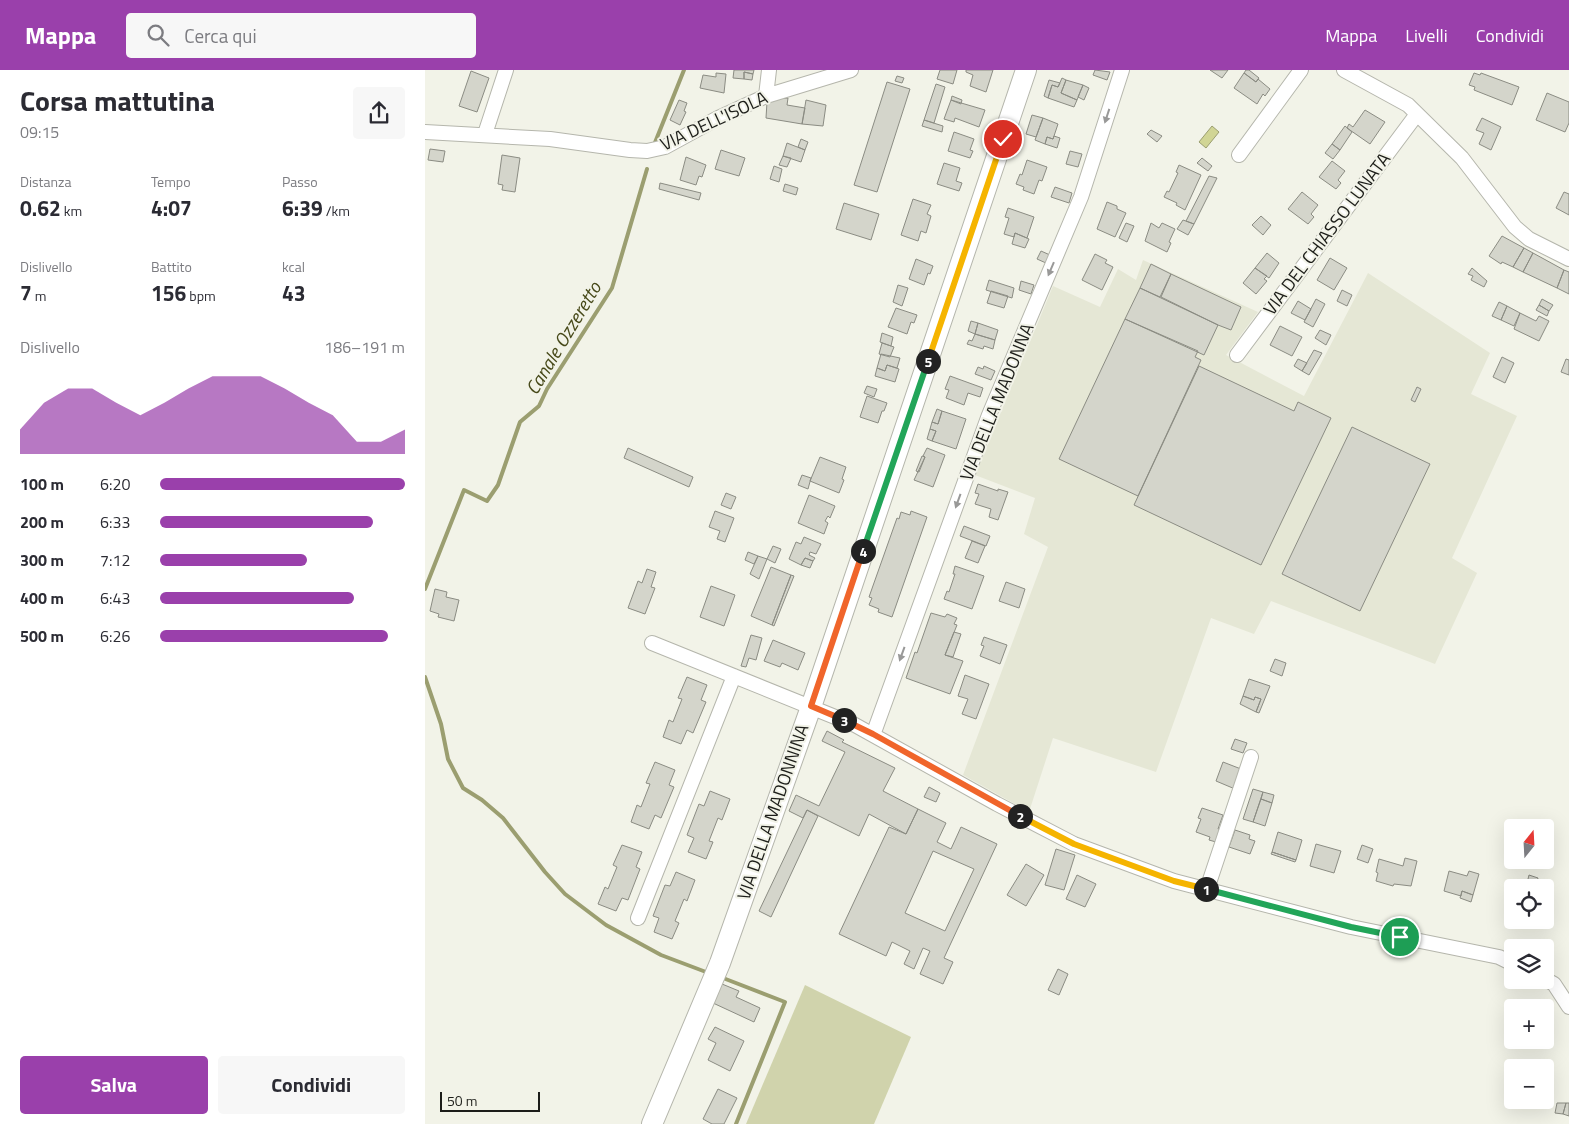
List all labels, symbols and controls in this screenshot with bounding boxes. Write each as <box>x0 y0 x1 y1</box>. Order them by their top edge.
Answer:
search box <box>126 13 476 58</box>
text: Mappa <box>25 17 96 53</box>
icon: search <box>144 21 172 49</box>
text: Cerca qui <box>184 21 257 50</box>
text: Mappa <box>1325 22 1377 49</box>
text: Livelli <box>1405 22 1448 49</box>
text: Condividi <box>1476 22 1544 49</box>
text: Corsa mattutina <box>20 79 215 122</box>
street label: VIA DELL'ISOLA <box>656 84 772 157</box>
button: share <box>353 87 405 139</box>
one-way arrow <box>1103 109 1110 124</box>
pin <box>982 118 1024 160</box>
text: 09:15 <box>20 120 59 144</box>
icon: check <box>989 125 1017 153</box>
street label: VIA DEL CHIASSO LUNATA <box>1256 147 1397 321</box>
text: Distanza <box>20 171 71 192</box>
text: Tempo <box>151 171 191 192</box>
text: Passo <box>282 171 318 192</box>
text: 0.62 <box>20 192 61 224</box>
text: 4:07 <box>151 192 192 224</box>
text: 6:39 <box>282 192 323 224</box>
text: km <box>61 200 82 221</box>
text: /km <box>323 200 350 221</box>
text: Dislivello <box>20 256 72 277</box>
text: Battito <box>151 256 192 277</box>
text: kcal <box>282 256 305 277</box>
one-way arrow <box>1046 262 1054 276</box>
water label: Canale Ozzeretto <box>517 275 608 400</box>
text: 7 <box>20 277 32 309</box>
text: 156 <box>151 277 186 309</box>
text: 43 <box>282 277 306 309</box>
text: m <box>32 285 47 306</box>
text: bpm <box>186 285 216 306</box>
street label: VIA DELLA MADONNA <box>953 319 1041 485</box>
text: Dislivello <box>20 335 80 359</box>
text: 186–191 m <box>324 335 405 359</box>
pin: 5 <box>915 348 941 374</box>
text: 5 <box>925 351 932 372</box>
text: 100 m <box>20 472 64 496</box>
text: 6:20 <box>100 472 130 496</box>
one-way arrow <box>954 494 962 509</box>
text: 200 m <box>20 510 64 534</box>
text: 6:33 <box>100 510 130 534</box>
pin: 4 <box>851 538 875 564</box>
text: 4 <box>860 541 867 562</box>
text: 300 m <box>20 548 64 572</box>
text: 7:12 <box>100 548 130 572</box>
text: 400 m <box>20 586 64 610</box>
text: 6:43 <box>100 586 130 610</box>
text: 500 m <box>20 624 64 648</box>
text: 6:26 <box>100 624 130 648</box>
one-way arrow <box>898 646 905 661</box>
pin: 3 <box>831 708 857 732</box>
text: 3 <box>841 710 848 731</box>
street label: VIA DELLA MADONNINA <box>730 720 815 903</box>
pin: 2 <box>1007 804 1033 828</box>
text: 2 <box>1017 806 1024 827</box>
north arrow <box>1504 819 1554 869</box>
map controls <box>1504 819 1554 1109</box>
pin: 1 <box>1193 876 1219 902</box>
text: 1 <box>1203 879 1210 900</box>
button: locate <box>1504 879 1554 929</box>
pin <box>1379 916 1421 958</box>
icon: arrive <box>1386 923 1414 951</box>
button: layers <box>1504 939 1554 989</box>
button: + <box>1504 999 1554 1049</box>
button: Salva <box>20 1056 208 1114</box>
button: Condividi <box>218 1056 405 1114</box>
button: − <box>1504 1059 1554 1109</box>
scale bar <box>440 1089 540 1112</box>
text: 50 m <box>447 1090 477 1111</box>

